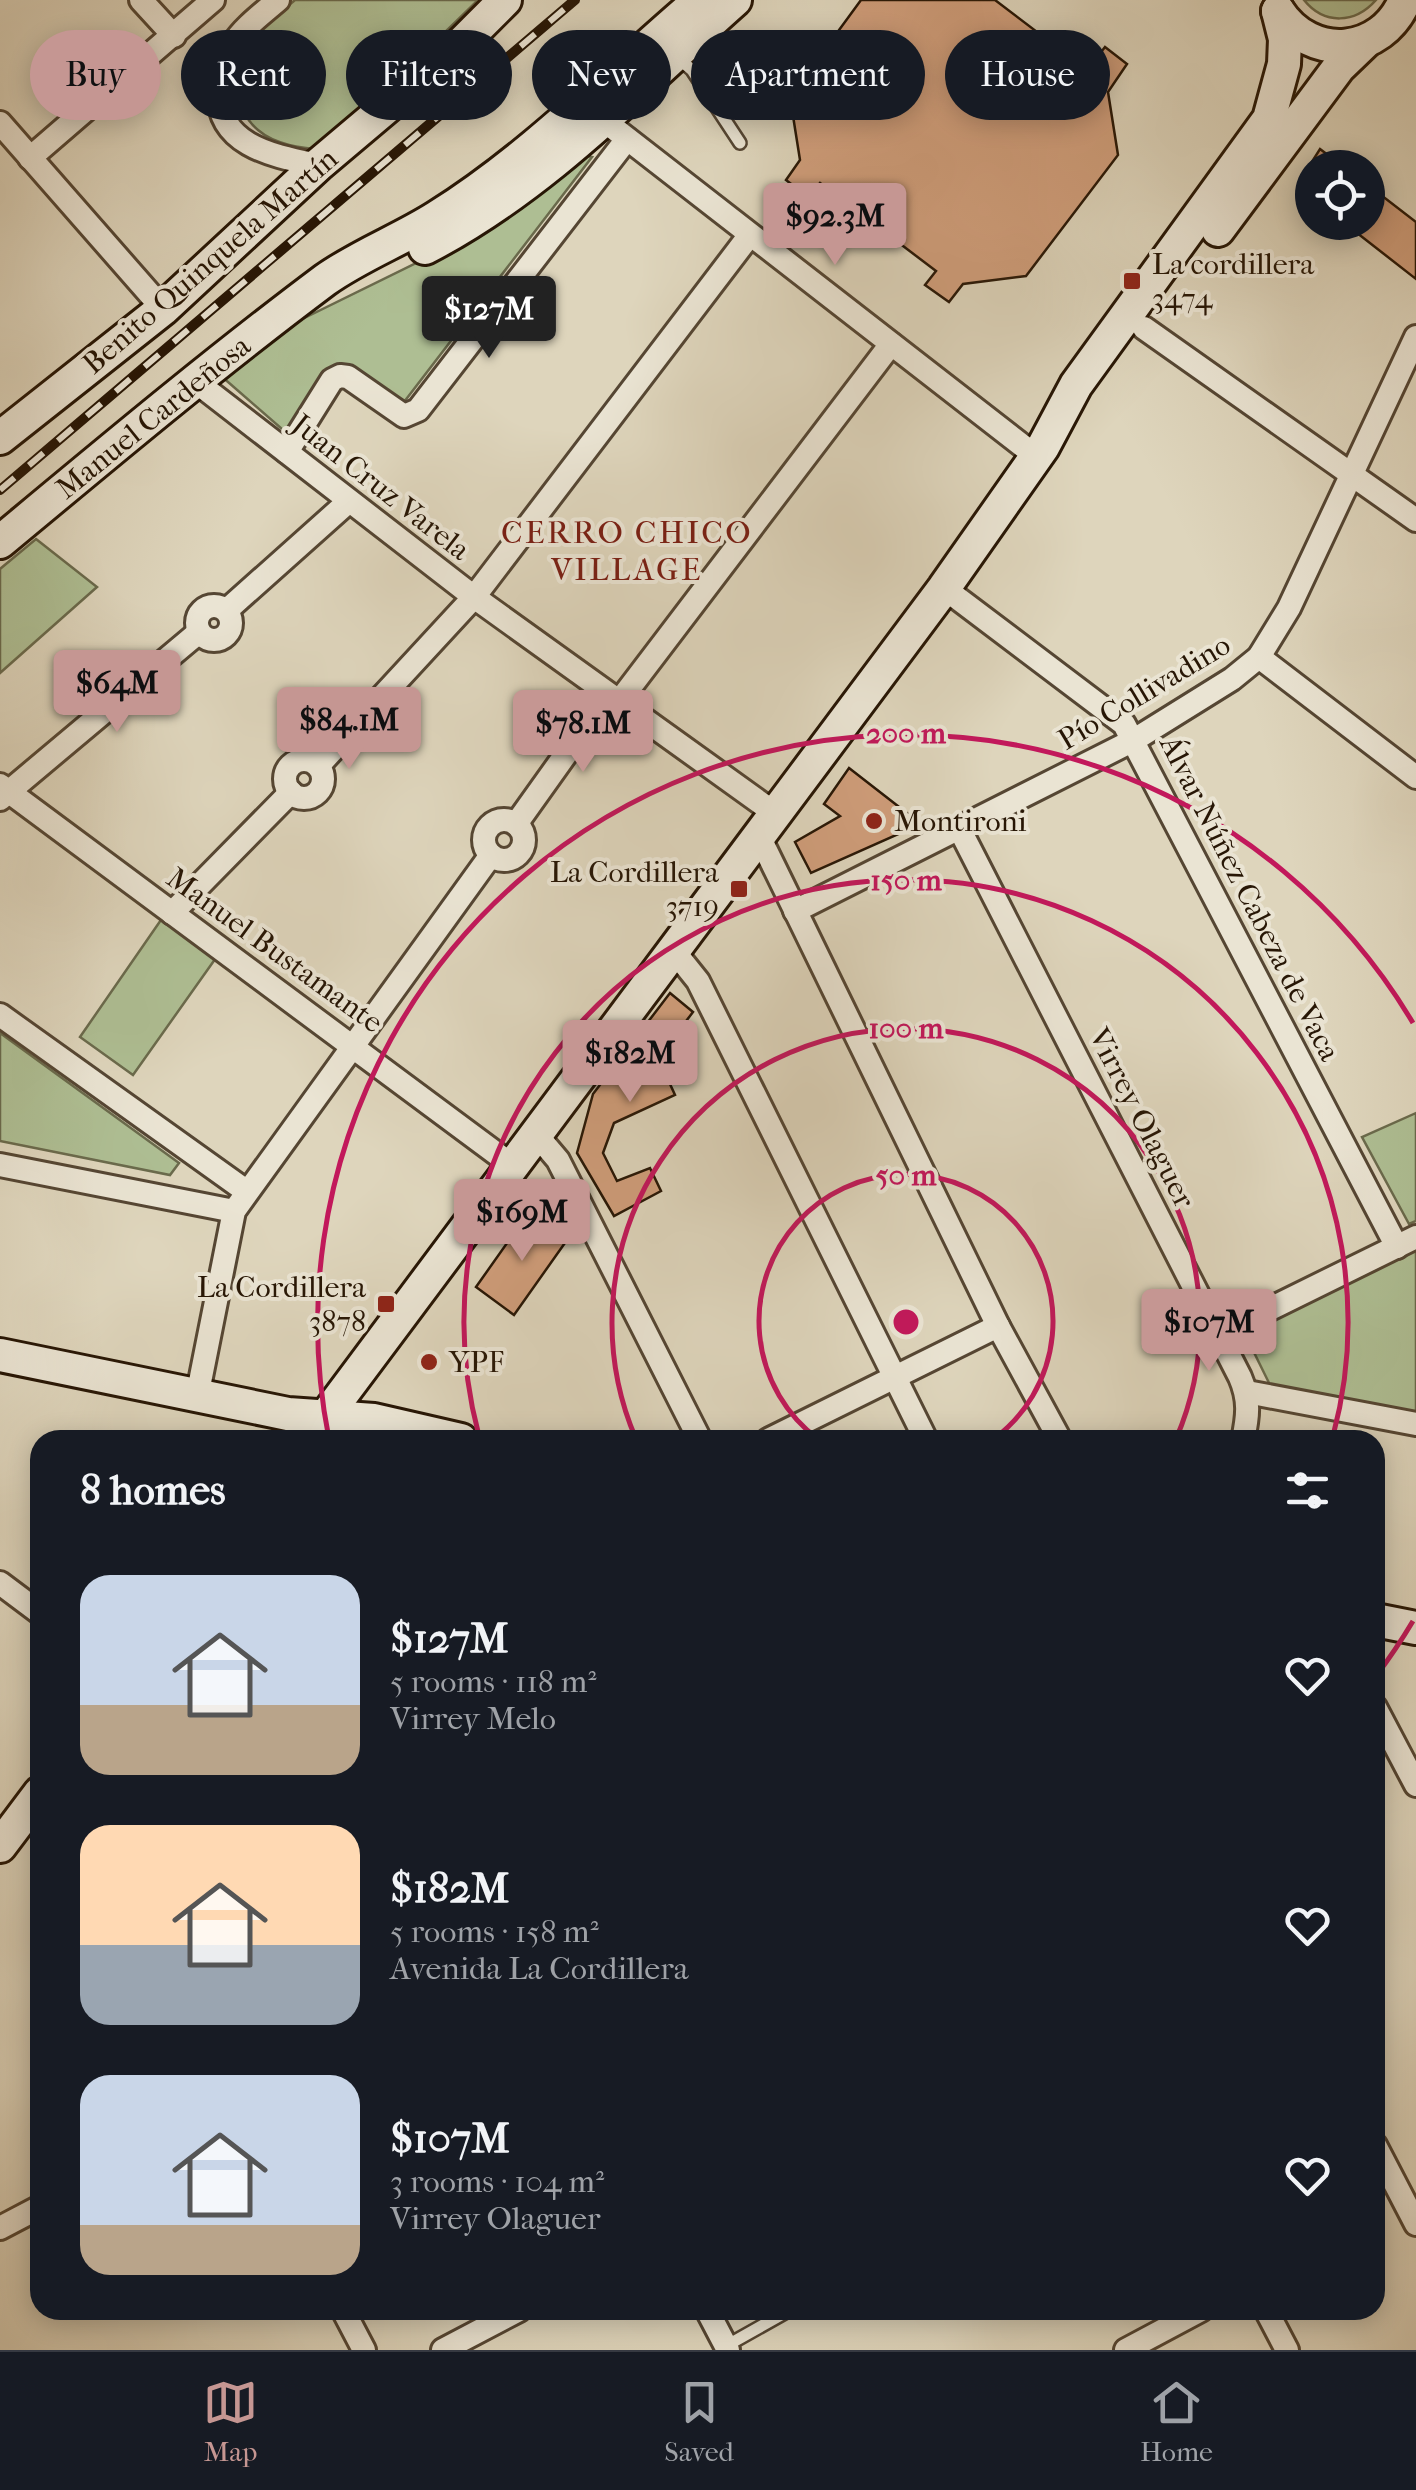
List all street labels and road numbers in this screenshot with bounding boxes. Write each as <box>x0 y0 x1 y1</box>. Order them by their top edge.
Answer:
street label: Benito Quinquela Martín <box>76 141 345 382</box>
street label: Manuel Cardeñosa <box>49 328 258 506</box>
street label: Juan Cruz Varela <box>283 406 477 568</box>
street label: Pío Collivadino <box>1052 627 1237 758</box>
street label: Álvar Núñez Cabeza de Vaca <box>1152 729 1348 1068</box>
street label: Manuel Bustamante <box>160 860 390 1041</box>
street label: Virrey Olaguer <box>1081 1021 1202 1214</box>

